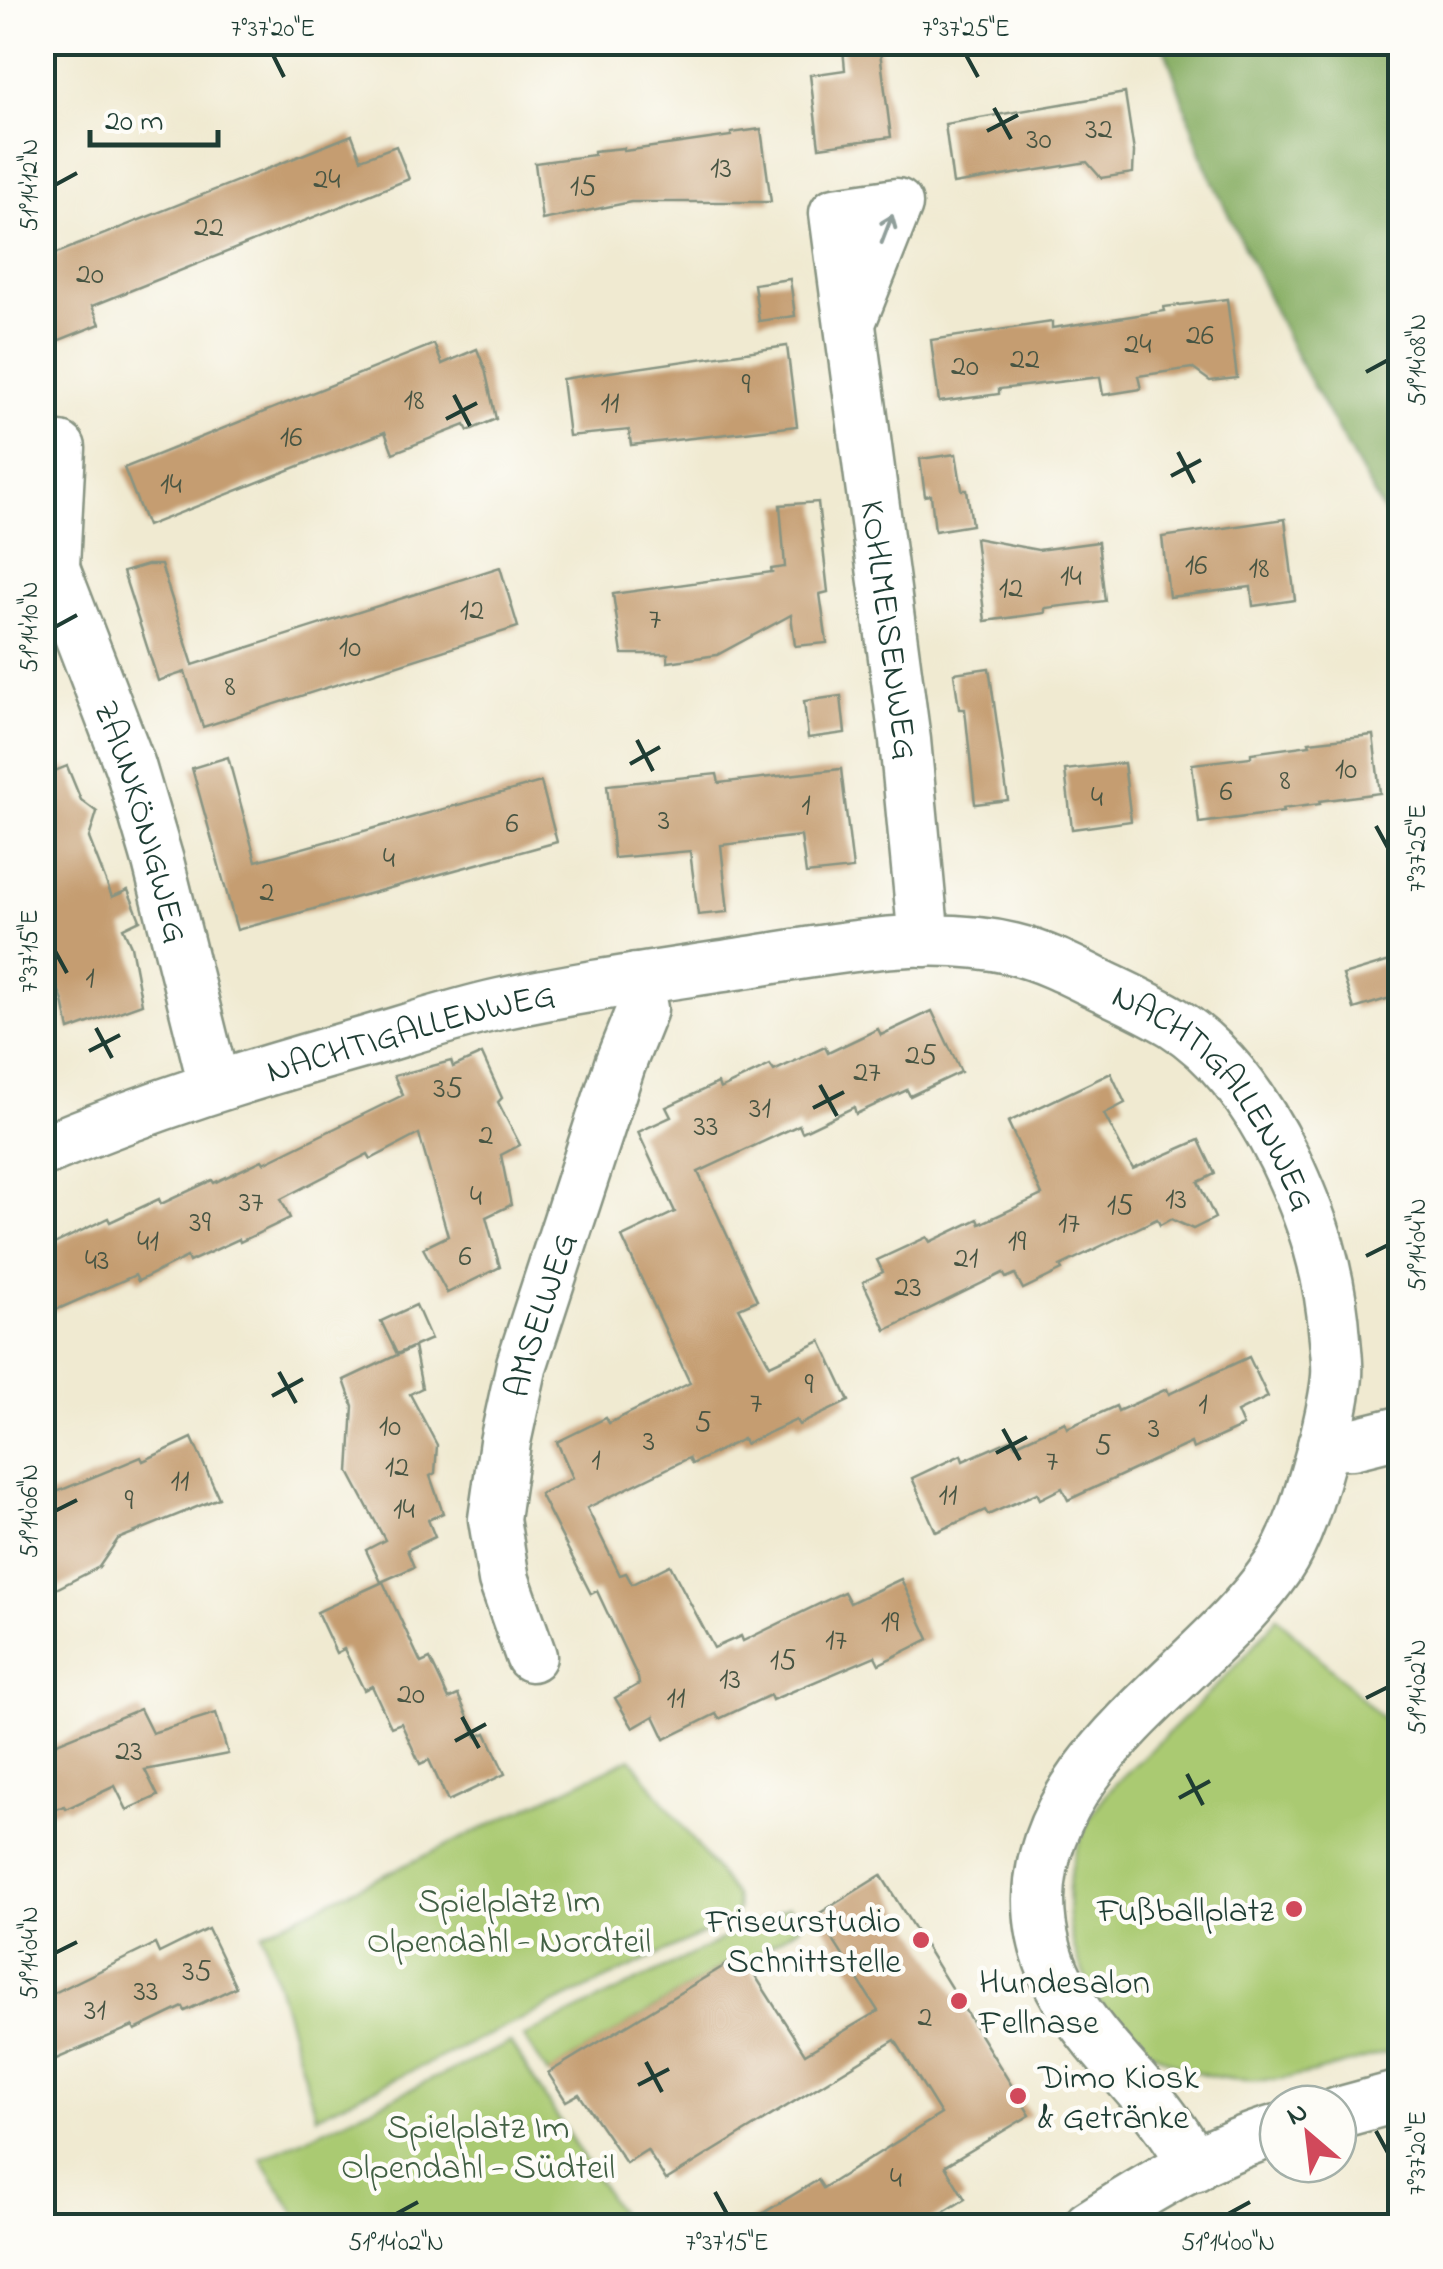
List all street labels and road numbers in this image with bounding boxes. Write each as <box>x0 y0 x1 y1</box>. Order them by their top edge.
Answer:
street label: KOHLMEISENWEG <box>844 497 929 762</box>
street label: ZAUNKÖNIGWEG <box>78 694 200 949</box>
street label: NACHTIGALLENWEG <box>261 971 560 1098</box>
street label: NACHTIGALLENWEG <box>1103 972 1326 1219</box>
street label: AMSELWEG <box>493 1227 592 1402</box>

